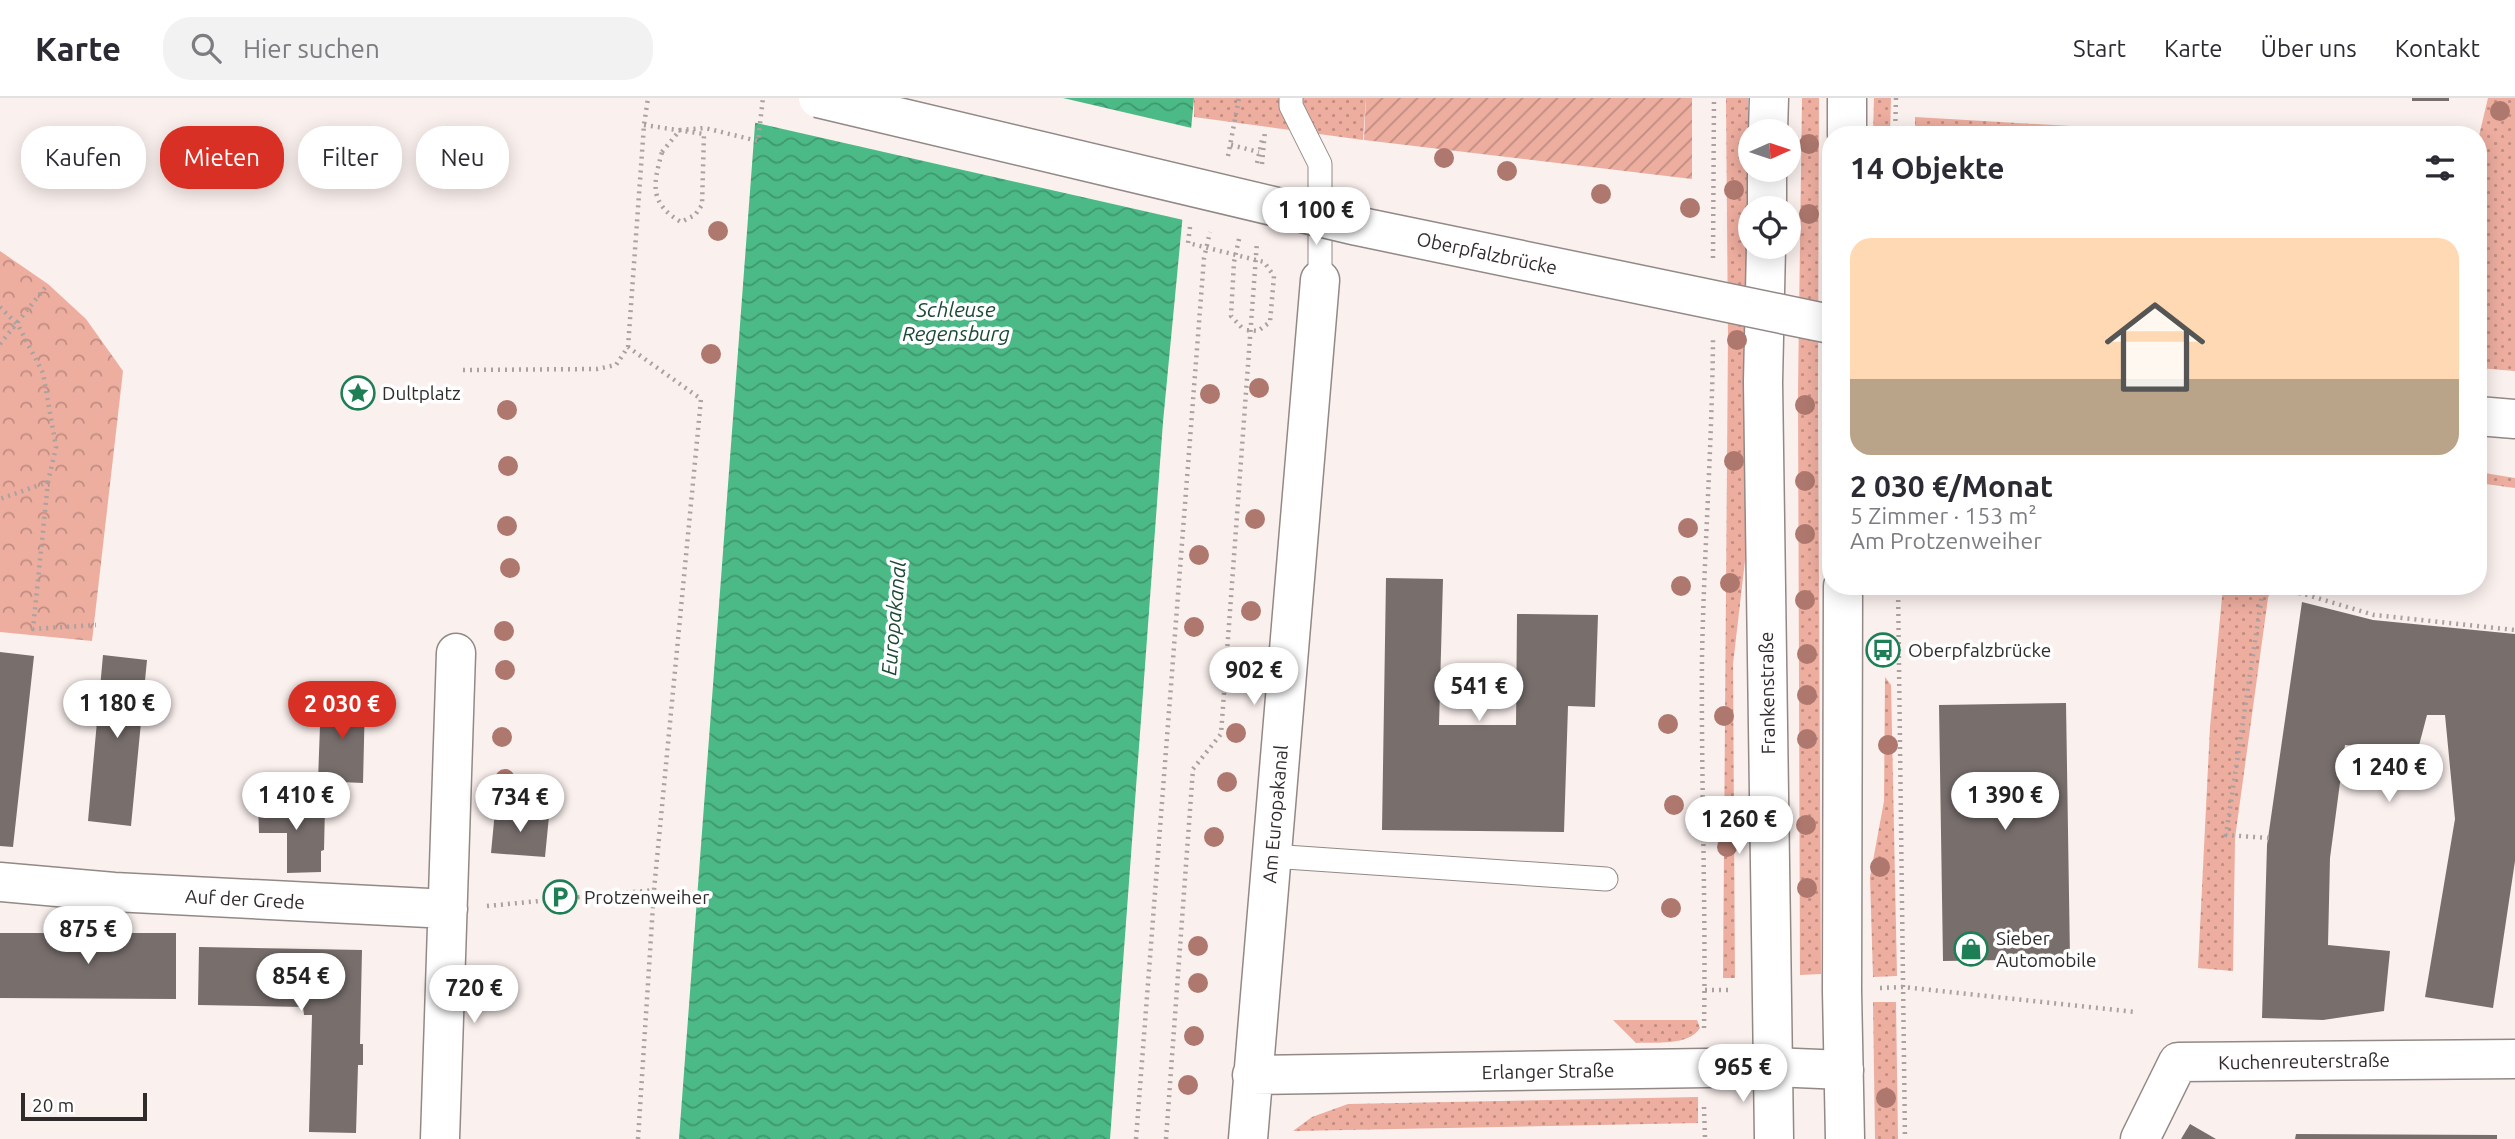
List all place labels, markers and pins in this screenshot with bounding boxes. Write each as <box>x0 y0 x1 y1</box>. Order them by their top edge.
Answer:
pin: 1 100 € <box>1251 188 1381 247</box>
place icon: Dultplatz <box>339 374 377 412</box>
place label: Dultplatz <box>382 382 461 404</box>
bus stop icon: Oberpfalzbrücke <box>1864 631 1902 669</box>
place label: Oberpfalzbrücke <box>1908 639 2051 661</box>
pin: 902 € <box>1205 648 1303 707</box>
pin: 541 € <box>1430 664 1528 723</box>
pin: 1 180 € <box>52 680 182 740</box>
pin: 2 030 € <box>277 682 407 741</box>
pin: 1 240 € <box>2324 744 2454 804</box>
pin: 1 410 € <box>231 772 361 832</box>
pin: 1 390 € <box>1940 772 2070 832</box>
pin: 734 € <box>471 774 569 834</box>
pin: 1 260 € <box>1674 796 1804 856</box>
parking icon: Protzenweiher <box>541 878 579 916</box>
place label: Protzenweiher <box>584 886 709 908</box>
pin: 875 € <box>39 906 137 966</box>
place label: Sieber Automobile <box>1996 927 2096 971</box>
shop icon: Sieber Automobile <box>1952 930 1990 968</box>
pin: 854 € <box>252 954 350 1013</box>
pin: 720 € <box>425 965 523 1025</box>
pin: 965 € <box>1694 1044 1792 1104</box>

